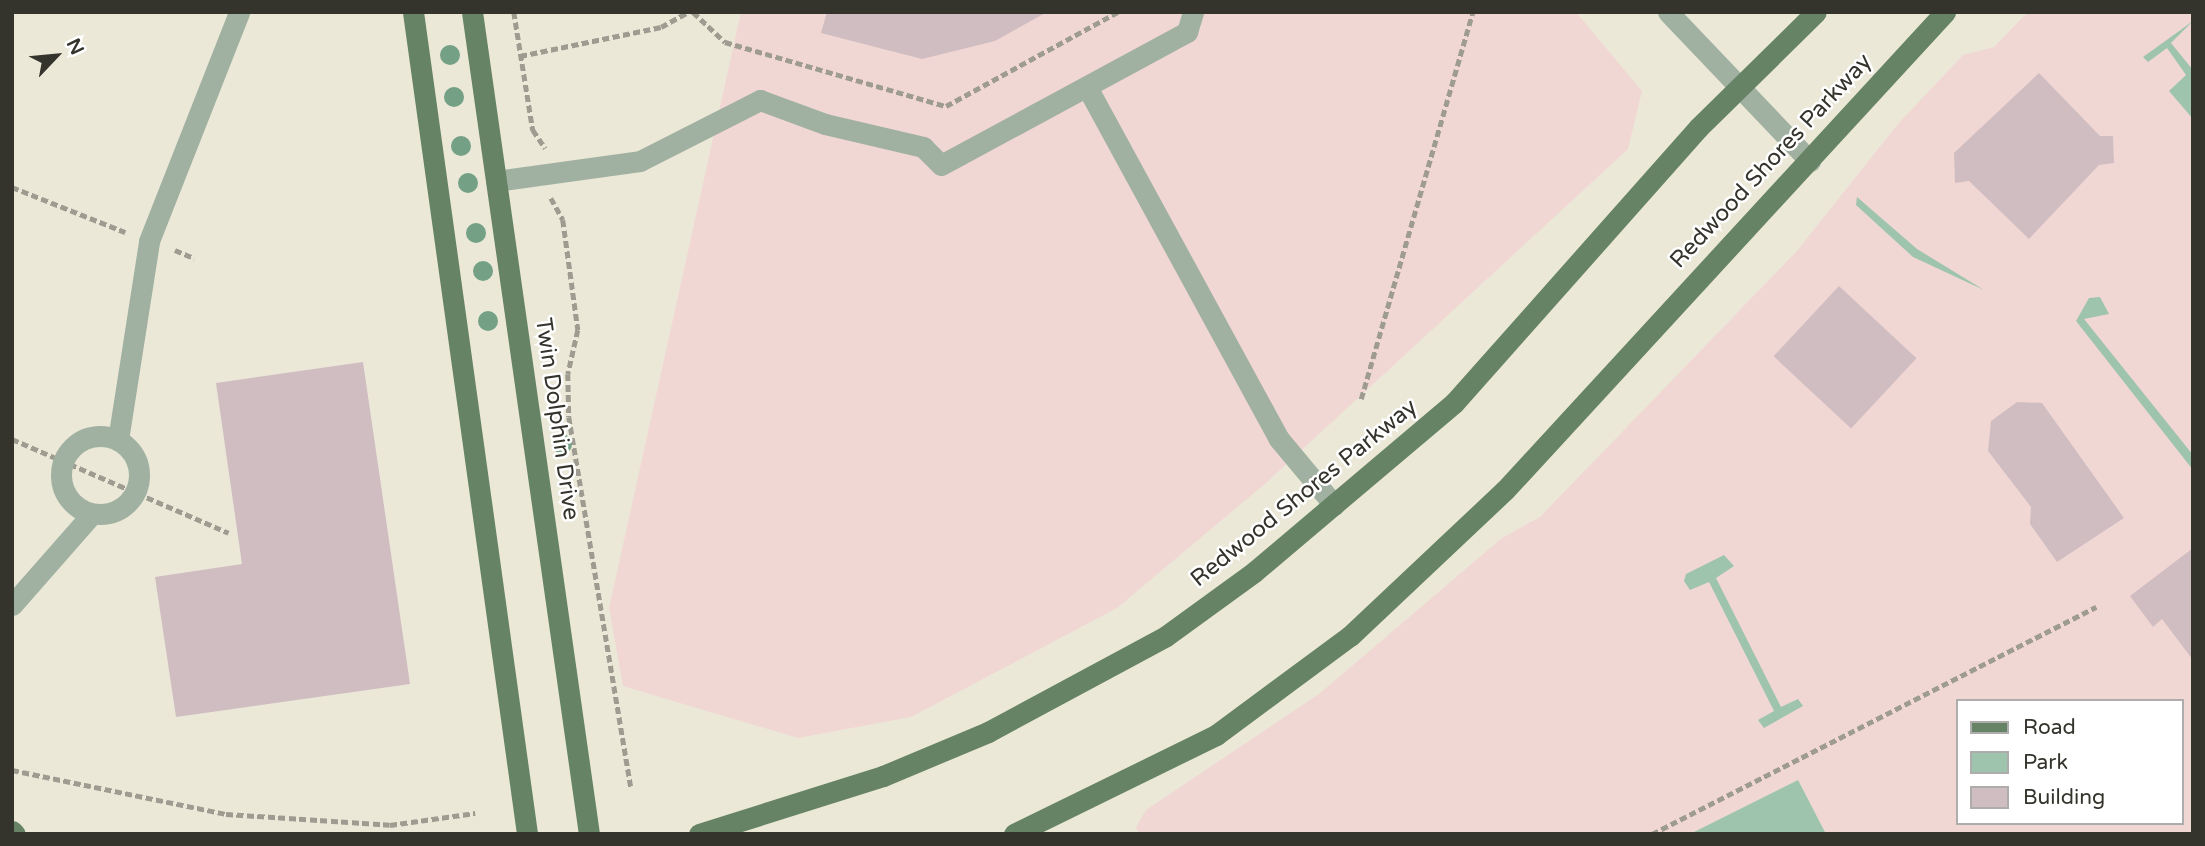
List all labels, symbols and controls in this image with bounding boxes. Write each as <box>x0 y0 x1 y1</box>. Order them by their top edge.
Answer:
north arrow <box>21 21 91 91</box>
text: N <box>62 35 88 58</box>
street label: Redwood Shores Parkway <box>1664 48 1878 274</box>
street label: Twin Dolphin Drive <box>529 316 585 522</box>
street label: Redwood Shores Parkway <box>1185 393 1423 593</box>
legend <box>1956 699 2184 825</box>
text: Road <box>2023 715 2076 740</box>
text: Park <box>2023 750 2068 775</box>
text: Building <box>2023 785 2105 810</box>

